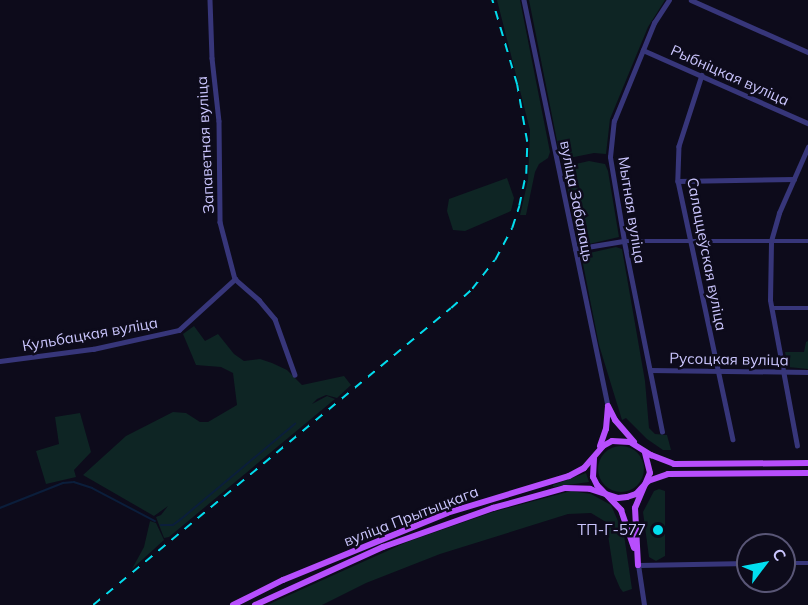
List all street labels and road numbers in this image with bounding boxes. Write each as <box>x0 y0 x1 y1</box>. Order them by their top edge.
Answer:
street label: Рыбніцкая вуліца <box>668 41 792 109</box>
street label: Запаветная вуліца <box>192 76 218 214</box>
street label: вуліца Забалаць <box>556 139 598 263</box>
street label: Мытная вуліца <box>615 155 649 265</box>
street label: Салаццеўская вуліца <box>683 176 731 332</box>
street label: Кульбацкая вуліца <box>21 313 159 355</box>
street label: Русоцкая вуліца <box>669 349 789 369</box>
street label: вуліца Прытыцкага <box>341 482 481 550</box>

